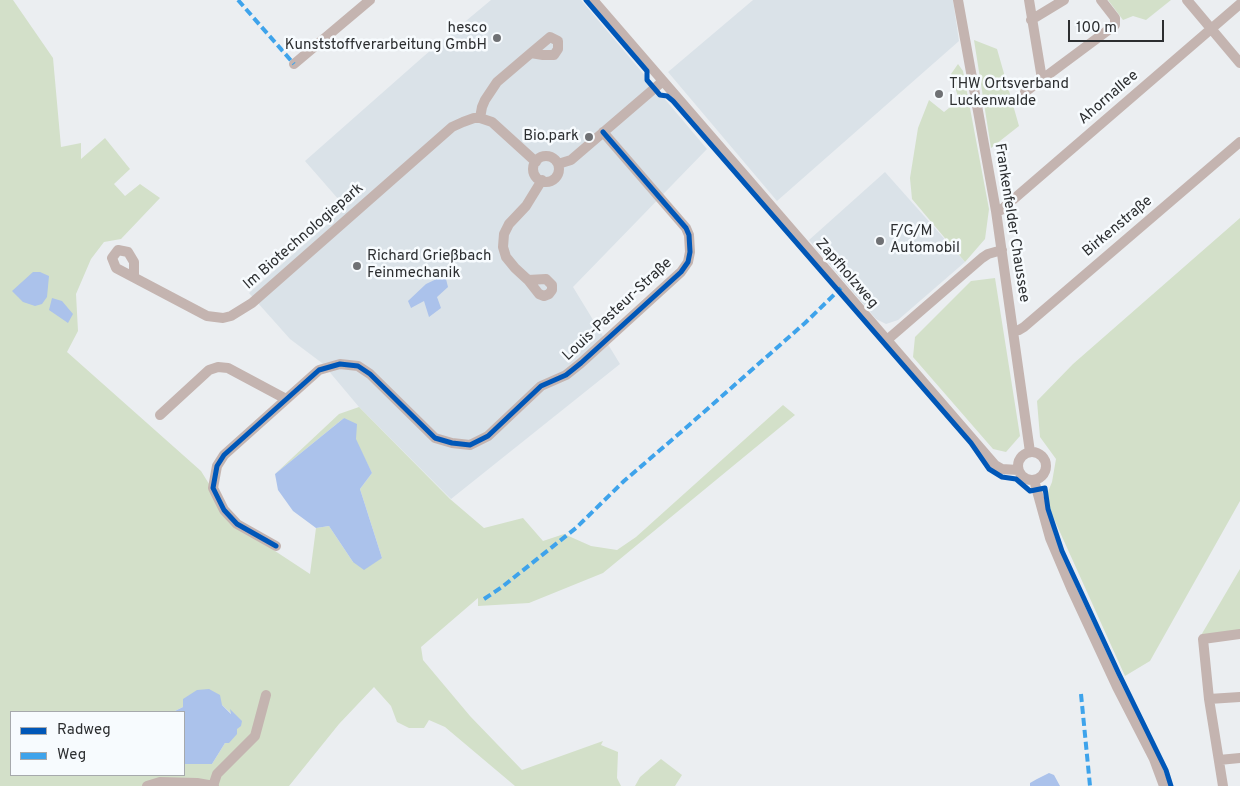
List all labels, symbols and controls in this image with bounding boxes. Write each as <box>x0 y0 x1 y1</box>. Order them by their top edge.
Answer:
scale bar <box>1070 10 1166 42</box>
text: 100 m <box>1076 19 1117 38</box>
place label: hesco Kunststoffverarbeitung GmbH <box>285 20 487 55</box>
marker: hesco Kunststoffverarbeitung GmbH <box>491 32 503 44</box>
street label: Ahornallee <box>1075 67 1143 129</box>
place label: THW Ortsverband Luckenwalde <box>949 76 1069 111</box>
marker: THW Ortsverband Luckenwalde <box>933 88 945 100</box>
place label: Bio.park <box>523 128 579 146</box>
marker: Bio.park <box>583 131 595 143</box>
street label: Frankenfelder Chaussee <box>990 142 1032 304</box>
street label: Im Biotechnologiepark <box>240 180 368 294</box>
street label: Birkenstraße <box>1080 193 1156 261</box>
place label: F/G/M Automobil <box>890 223 960 258</box>
street label: Zapfholzweg <box>811 235 881 313</box>
marker: F/G/M Automobil <box>874 235 886 247</box>
place label: Richard Grießbach Feinmechanik <box>367 248 491 283</box>
street label: Louis-Pasteur-Straße <box>560 255 676 365</box>
marker: Richard Grießbach Feinmechanik <box>351 260 363 272</box>
legend <box>10 711 185 776</box>
text: Radweg <box>57 721 111 740</box>
text: Weg <box>57 746 86 765</box>

